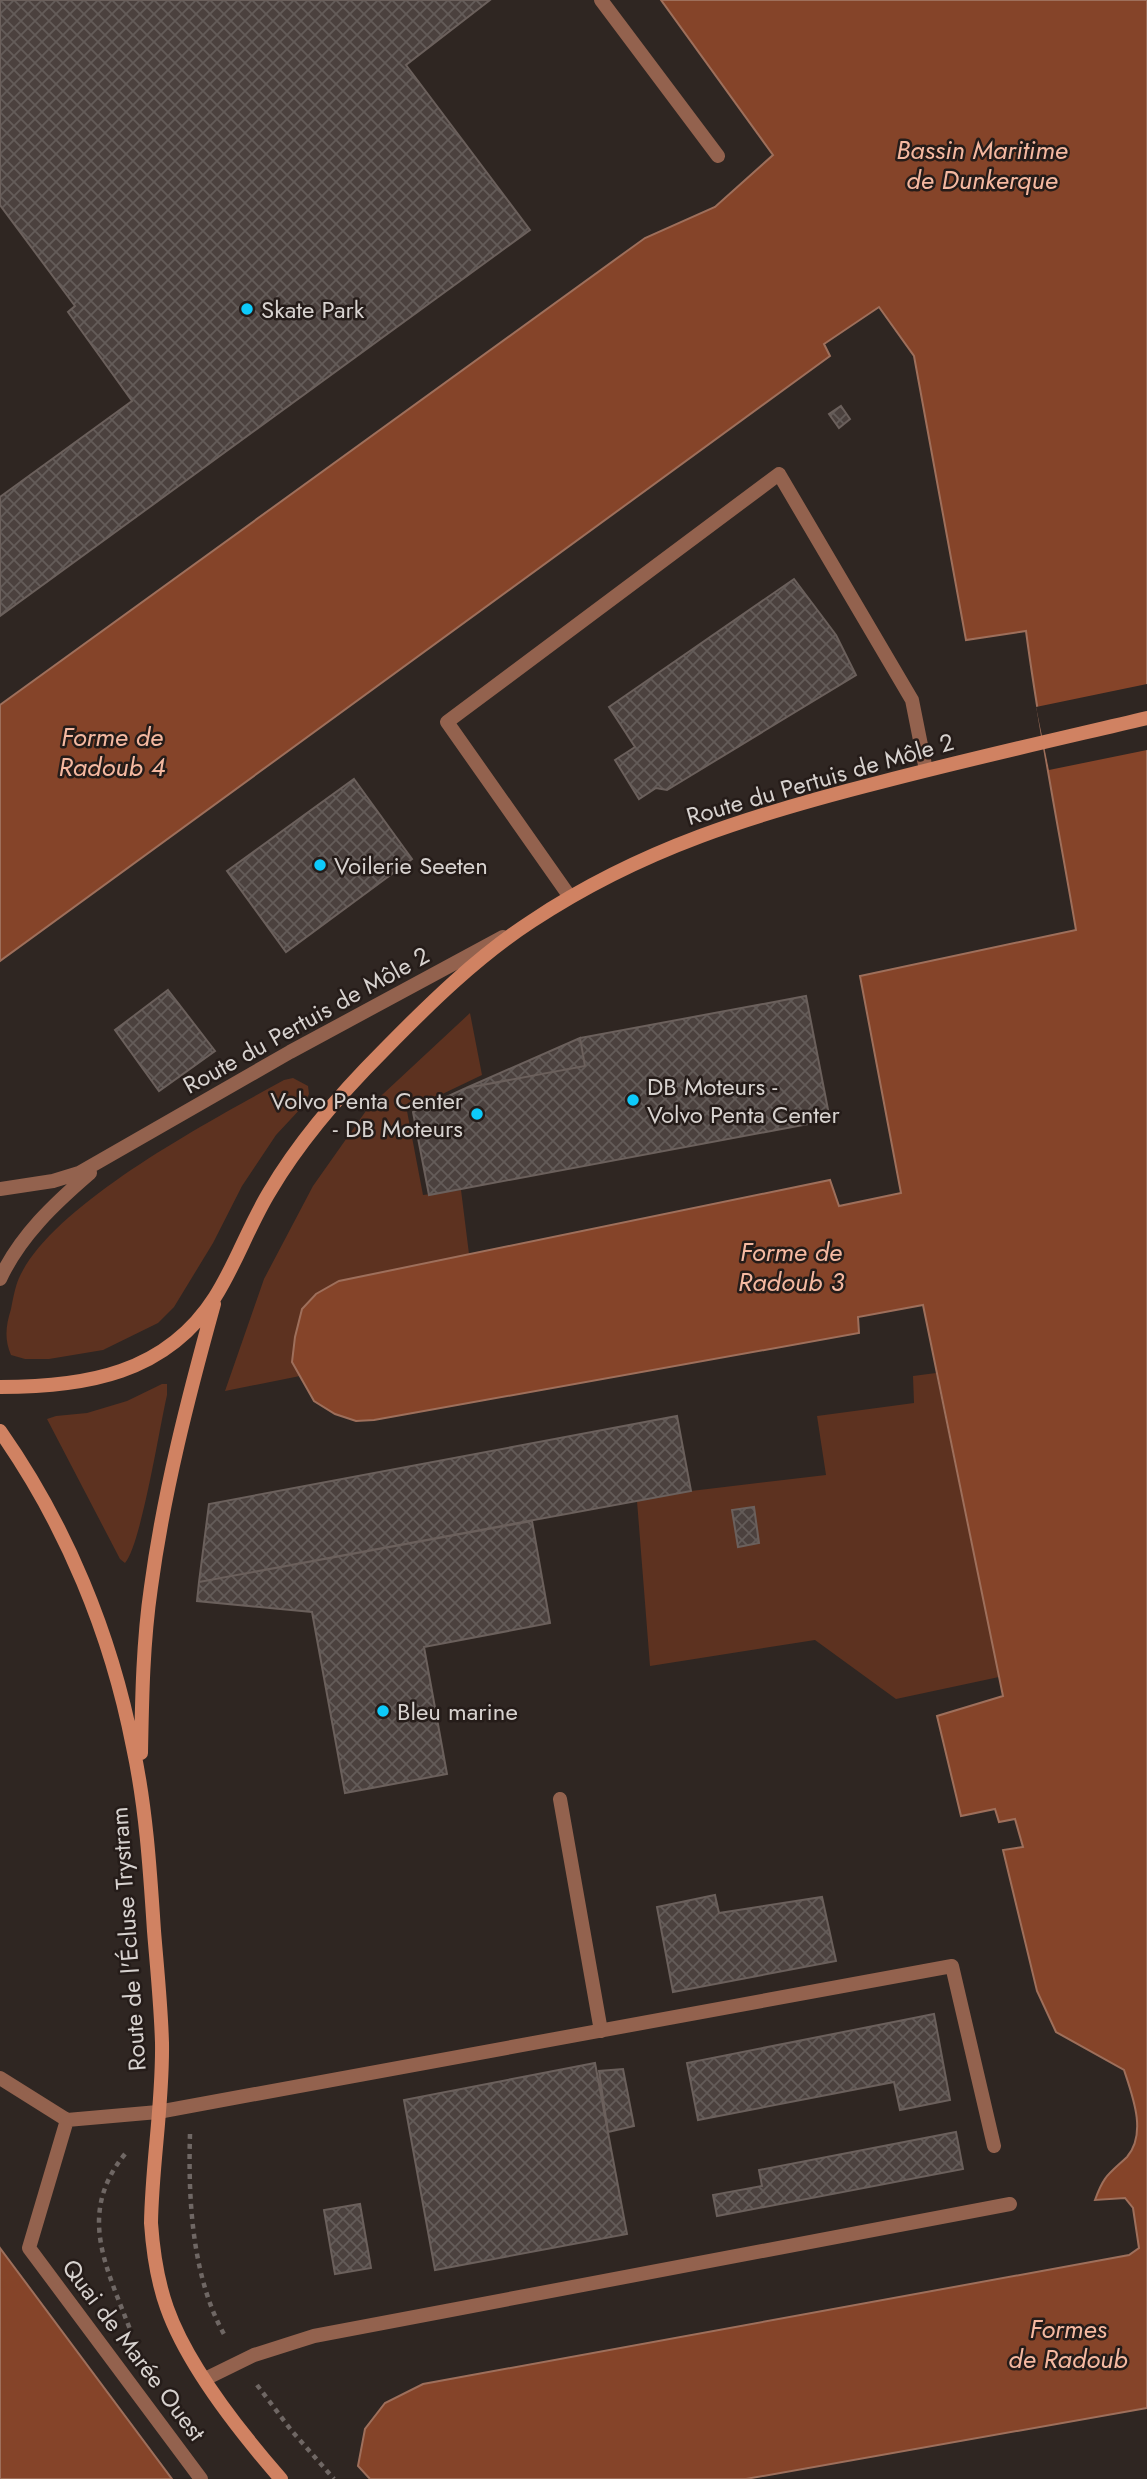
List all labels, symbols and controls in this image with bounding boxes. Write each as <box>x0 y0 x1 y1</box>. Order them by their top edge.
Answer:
water label: Bassin Maritime de Dunkerque <box>896 131 1068 199</box>
place label: Skate Park <box>261 292 365 327</box>
marker: Skate Park <box>239 301 255 317</box>
water label: Forme de Radoub 4 <box>59 718 166 786</box>
street label: Route du Pertuis de Môle 2 <box>682 724 958 834</box>
place label: Voilerie Seeten <box>334 848 488 883</box>
marker: Voilerie Seeten <box>312 857 328 873</box>
street label: Route du Pertuis de Môle 2 <box>176 938 436 1102</box>
place label: DB Moteurs - Volvo Penta Center <box>647 1069 840 1132</box>
place label: Volvo Penta Center - DB Moteurs <box>270 1083 464 1146</box>
marker: DB Moteurs - Volvo Penta Center <box>625 1092 641 1108</box>
marker: Volvo Penta Center - DB Moteurs <box>469 1106 485 1122</box>
water label: Forme de Radoub 3 <box>738 1233 844 1301</box>
place label: Bleu marine <box>397 1694 518 1729</box>
marker: Bleu marine <box>375 1703 391 1719</box>
street label: Route de l'Écluse Trystram <box>101 1806 155 2072</box>
street label: Quai de Marée Ouest <box>54 2252 214 2449</box>
water label: Formes de Radoub <box>1008 2310 1128 2378</box>

